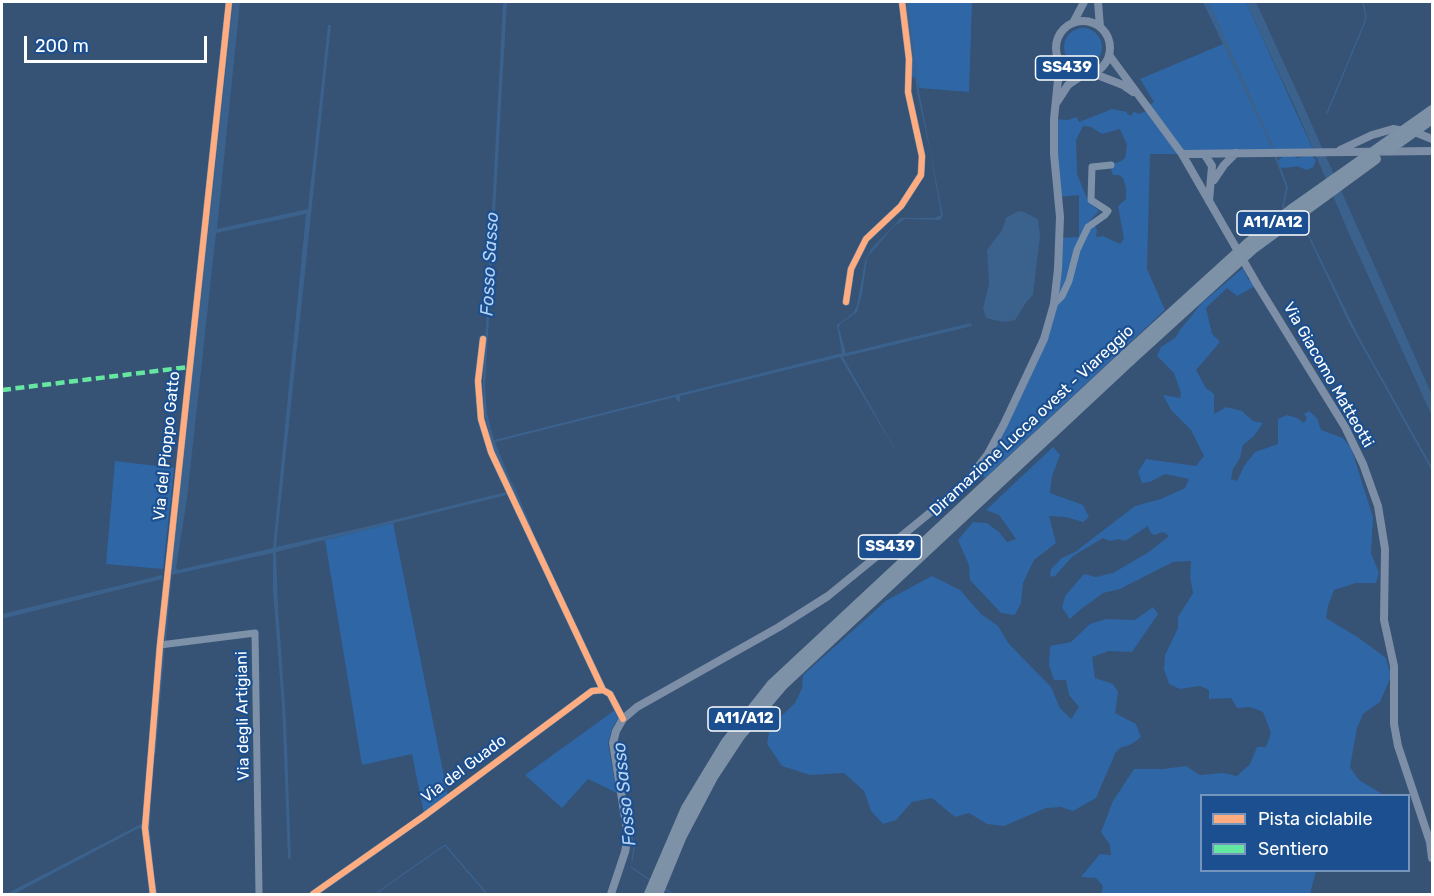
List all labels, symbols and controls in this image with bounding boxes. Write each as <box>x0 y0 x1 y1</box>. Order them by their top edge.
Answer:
scale bar <box>27 24 210 62</box>
text: 200 m <box>35 35 89 57</box>
road number: SS439 <box>1036 56 1098 80</box>
water label: Fosso Sasso <box>476 211 504 317</box>
road number: A11/A12 <box>1237 211 1309 235</box>
street label: Via Giacomo Matteotti <box>1279 299 1377 451</box>
street label: Diramazione Lucca ovest - Viareggio <box>926 321 1138 521</box>
street label: Via del Pioppo Gatto <box>150 370 184 522</box>
road number: SS439 <box>858 535 922 559</box>
street label: Via degli Artigiani <box>232 651 254 781</box>
road number: A11/A12 <box>708 707 780 731</box>
street label: Via del Guado <box>418 731 510 807</box>
water label: Fosso Sasso <box>609 741 641 847</box>
legend <box>1200 794 1410 872</box>
text: Pista ciclabile <box>1258 808 1373 830</box>
text: Sentiero <box>1258 838 1329 860</box>

